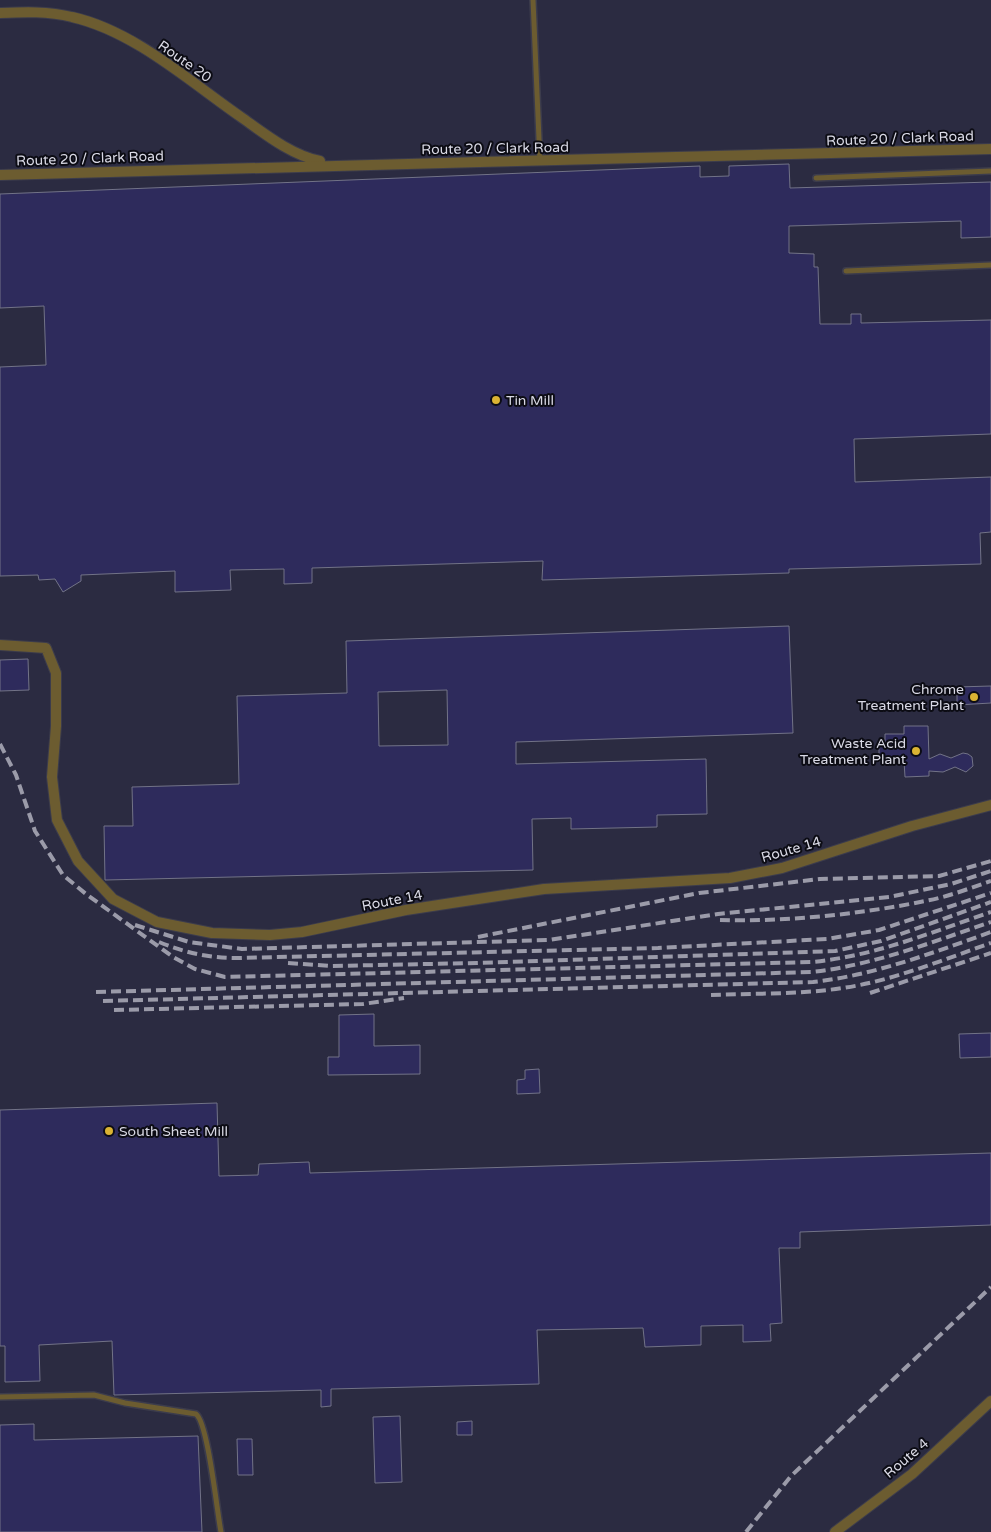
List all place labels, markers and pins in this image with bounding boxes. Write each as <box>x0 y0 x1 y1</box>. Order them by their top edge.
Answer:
place label: Tin Mill <box>506 392 554 409</box>
marker: Tin Mill <box>490 394 502 406</box>
place label: Chrome Treatment Plant <box>858 681 965 714</box>
marker: Chrome Treatment Plant <box>968 691 980 703</box>
place label: Waste Acid Treatment Plant <box>800 735 907 768</box>
marker: Waste Acid Treatment Plant <box>910 745 922 757</box>
place label: South Sheet Mill <box>119 1123 228 1140</box>
marker: South Sheet Mill <box>103 1125 115 1137</box>

